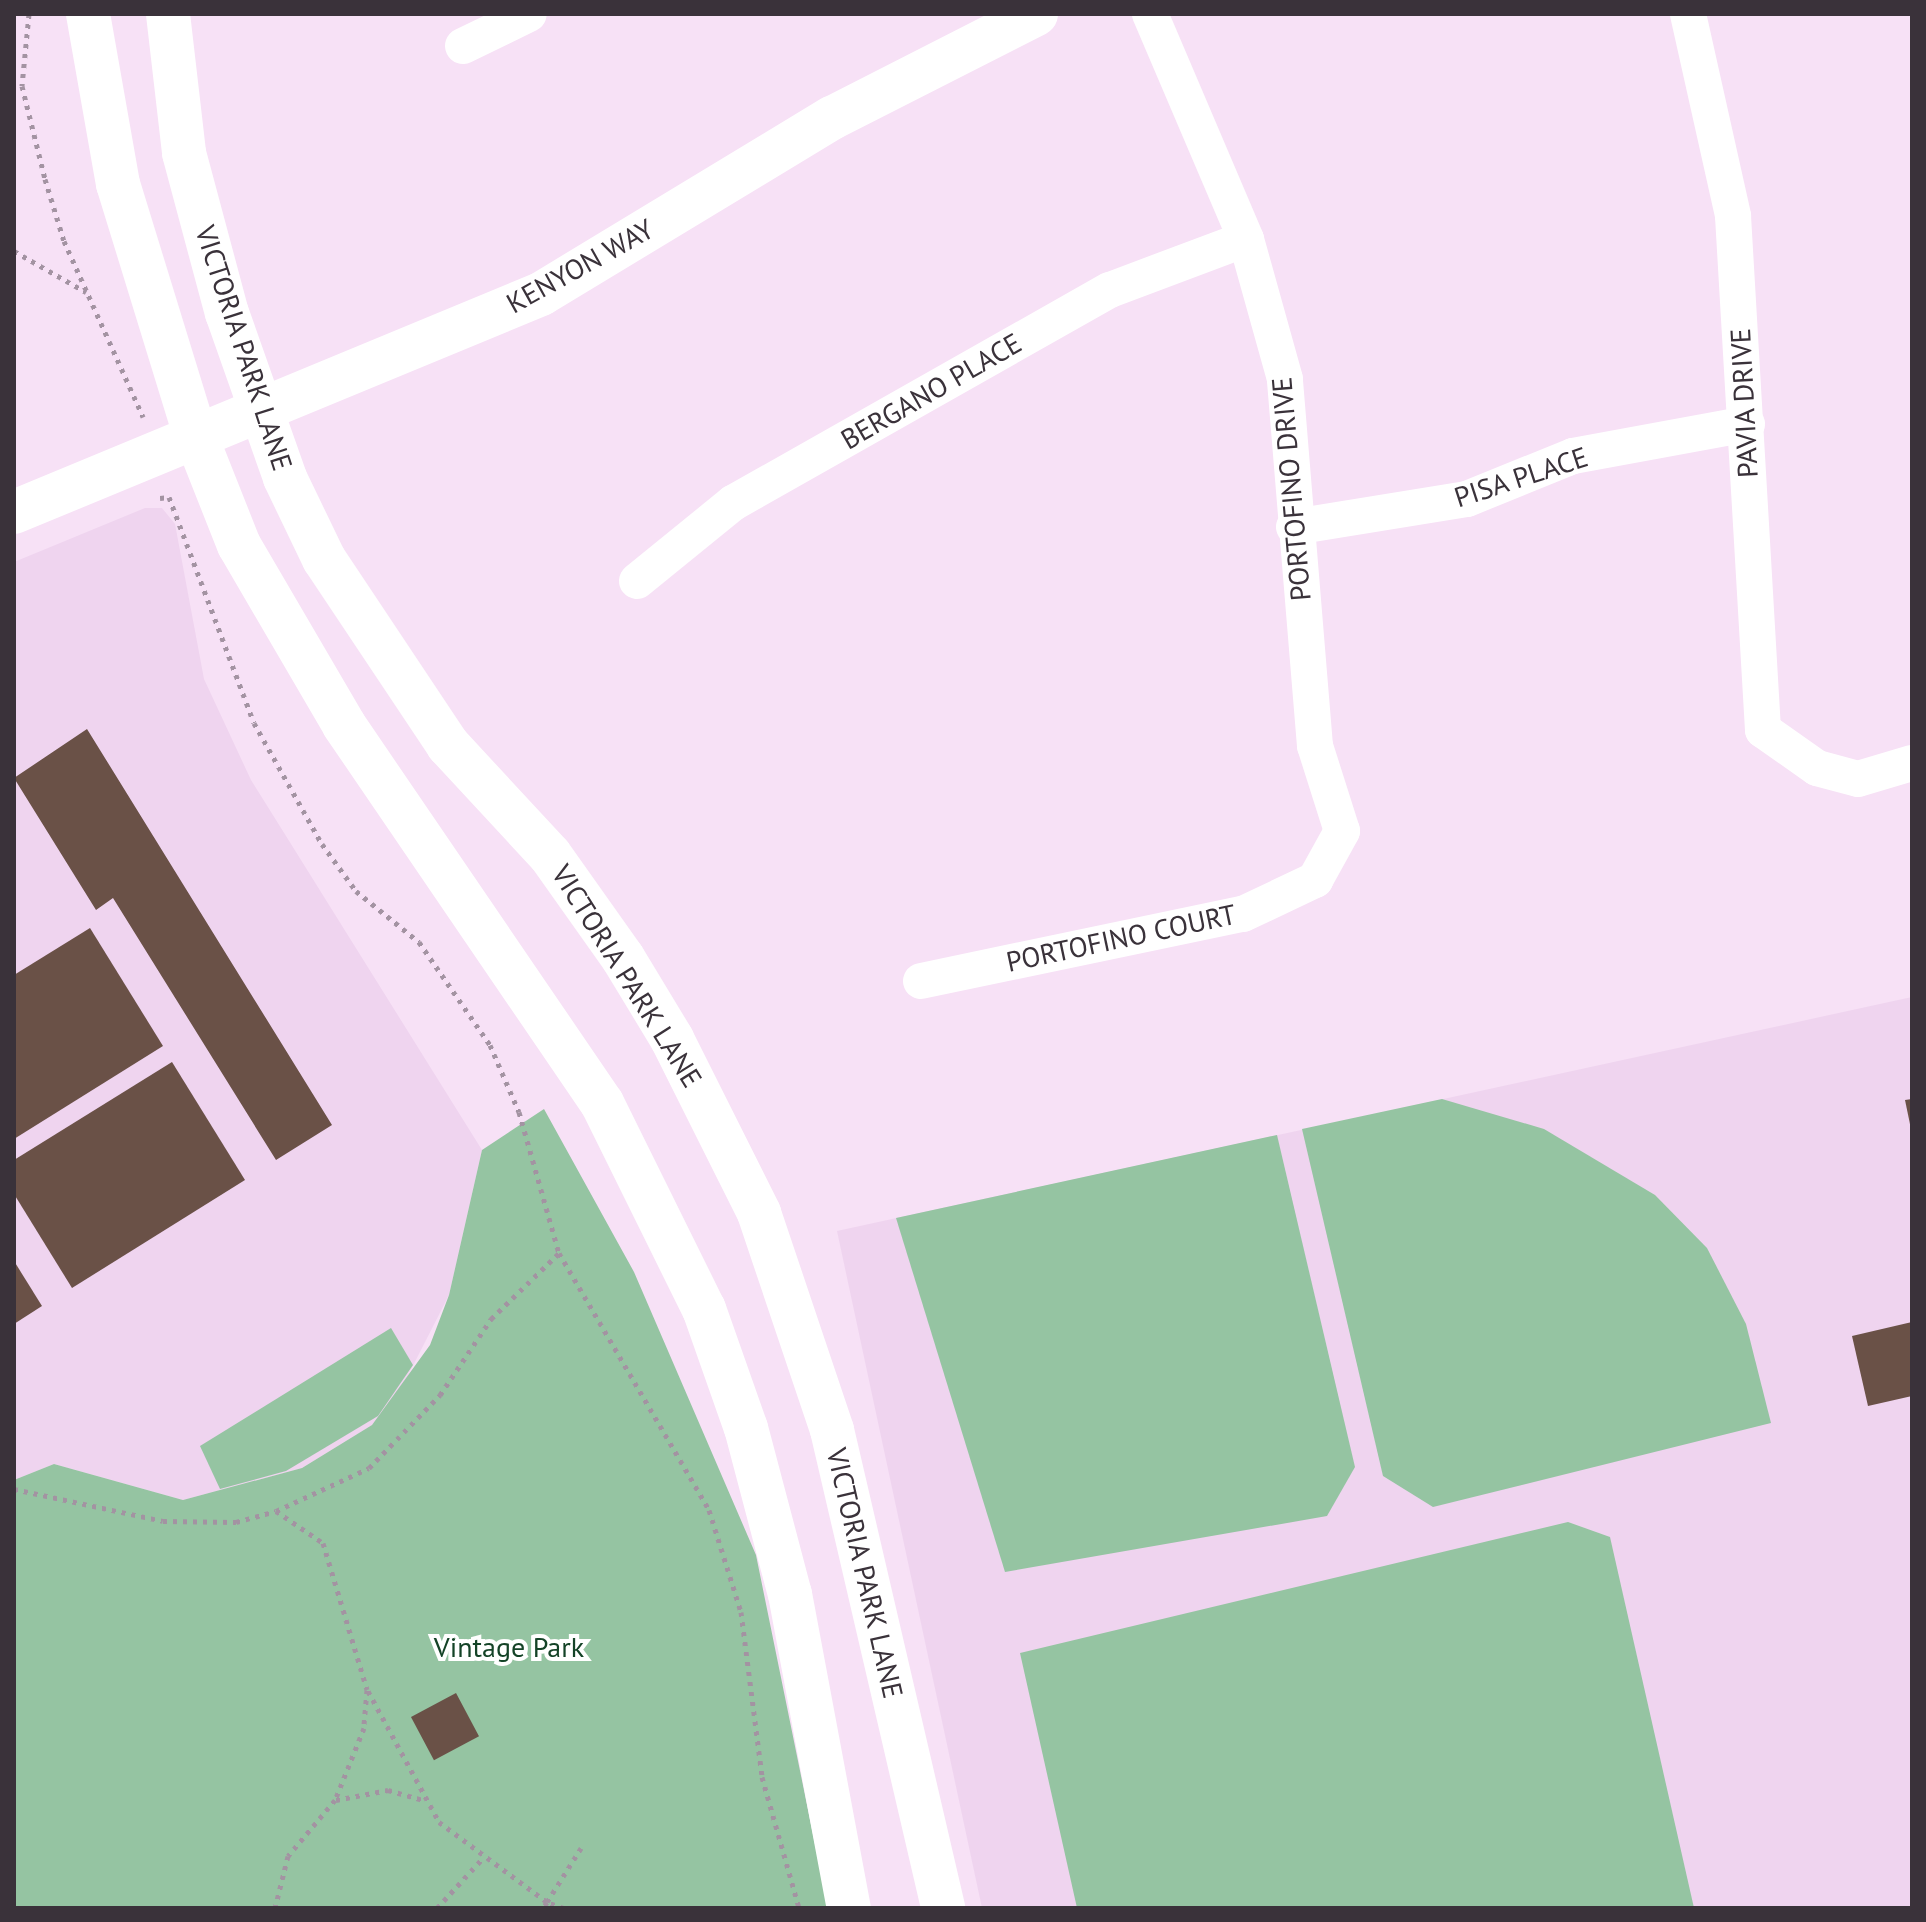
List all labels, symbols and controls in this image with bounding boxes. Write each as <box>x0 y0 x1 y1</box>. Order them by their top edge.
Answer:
street label: KENYON WAY <box>500 212 660 320</box>
street label: VICTORIA PARK LANE <box>188 220 300 476</box>
street label: BERGANO PLACE <box>835 326 1027 456</box>
street label: PAVIA DRIVE <box>1723 327 1765 479</box>
street label: PORTOFINO DRIVE <box>1264 376 1318 602</box>
street label: PISA PLACE <box>1449 439 1593 515</box>
street label: VICTORIA PARK LANE <box>544 858 710 1094</box>
street label: PORTOFINO COURT <box>1003 897 1239 979</box>
street label: VICTORIA PARK LANE <box>820 1444 910 1702</box>
park label: Vintage Park <box>434 1630 584 1664</box>

